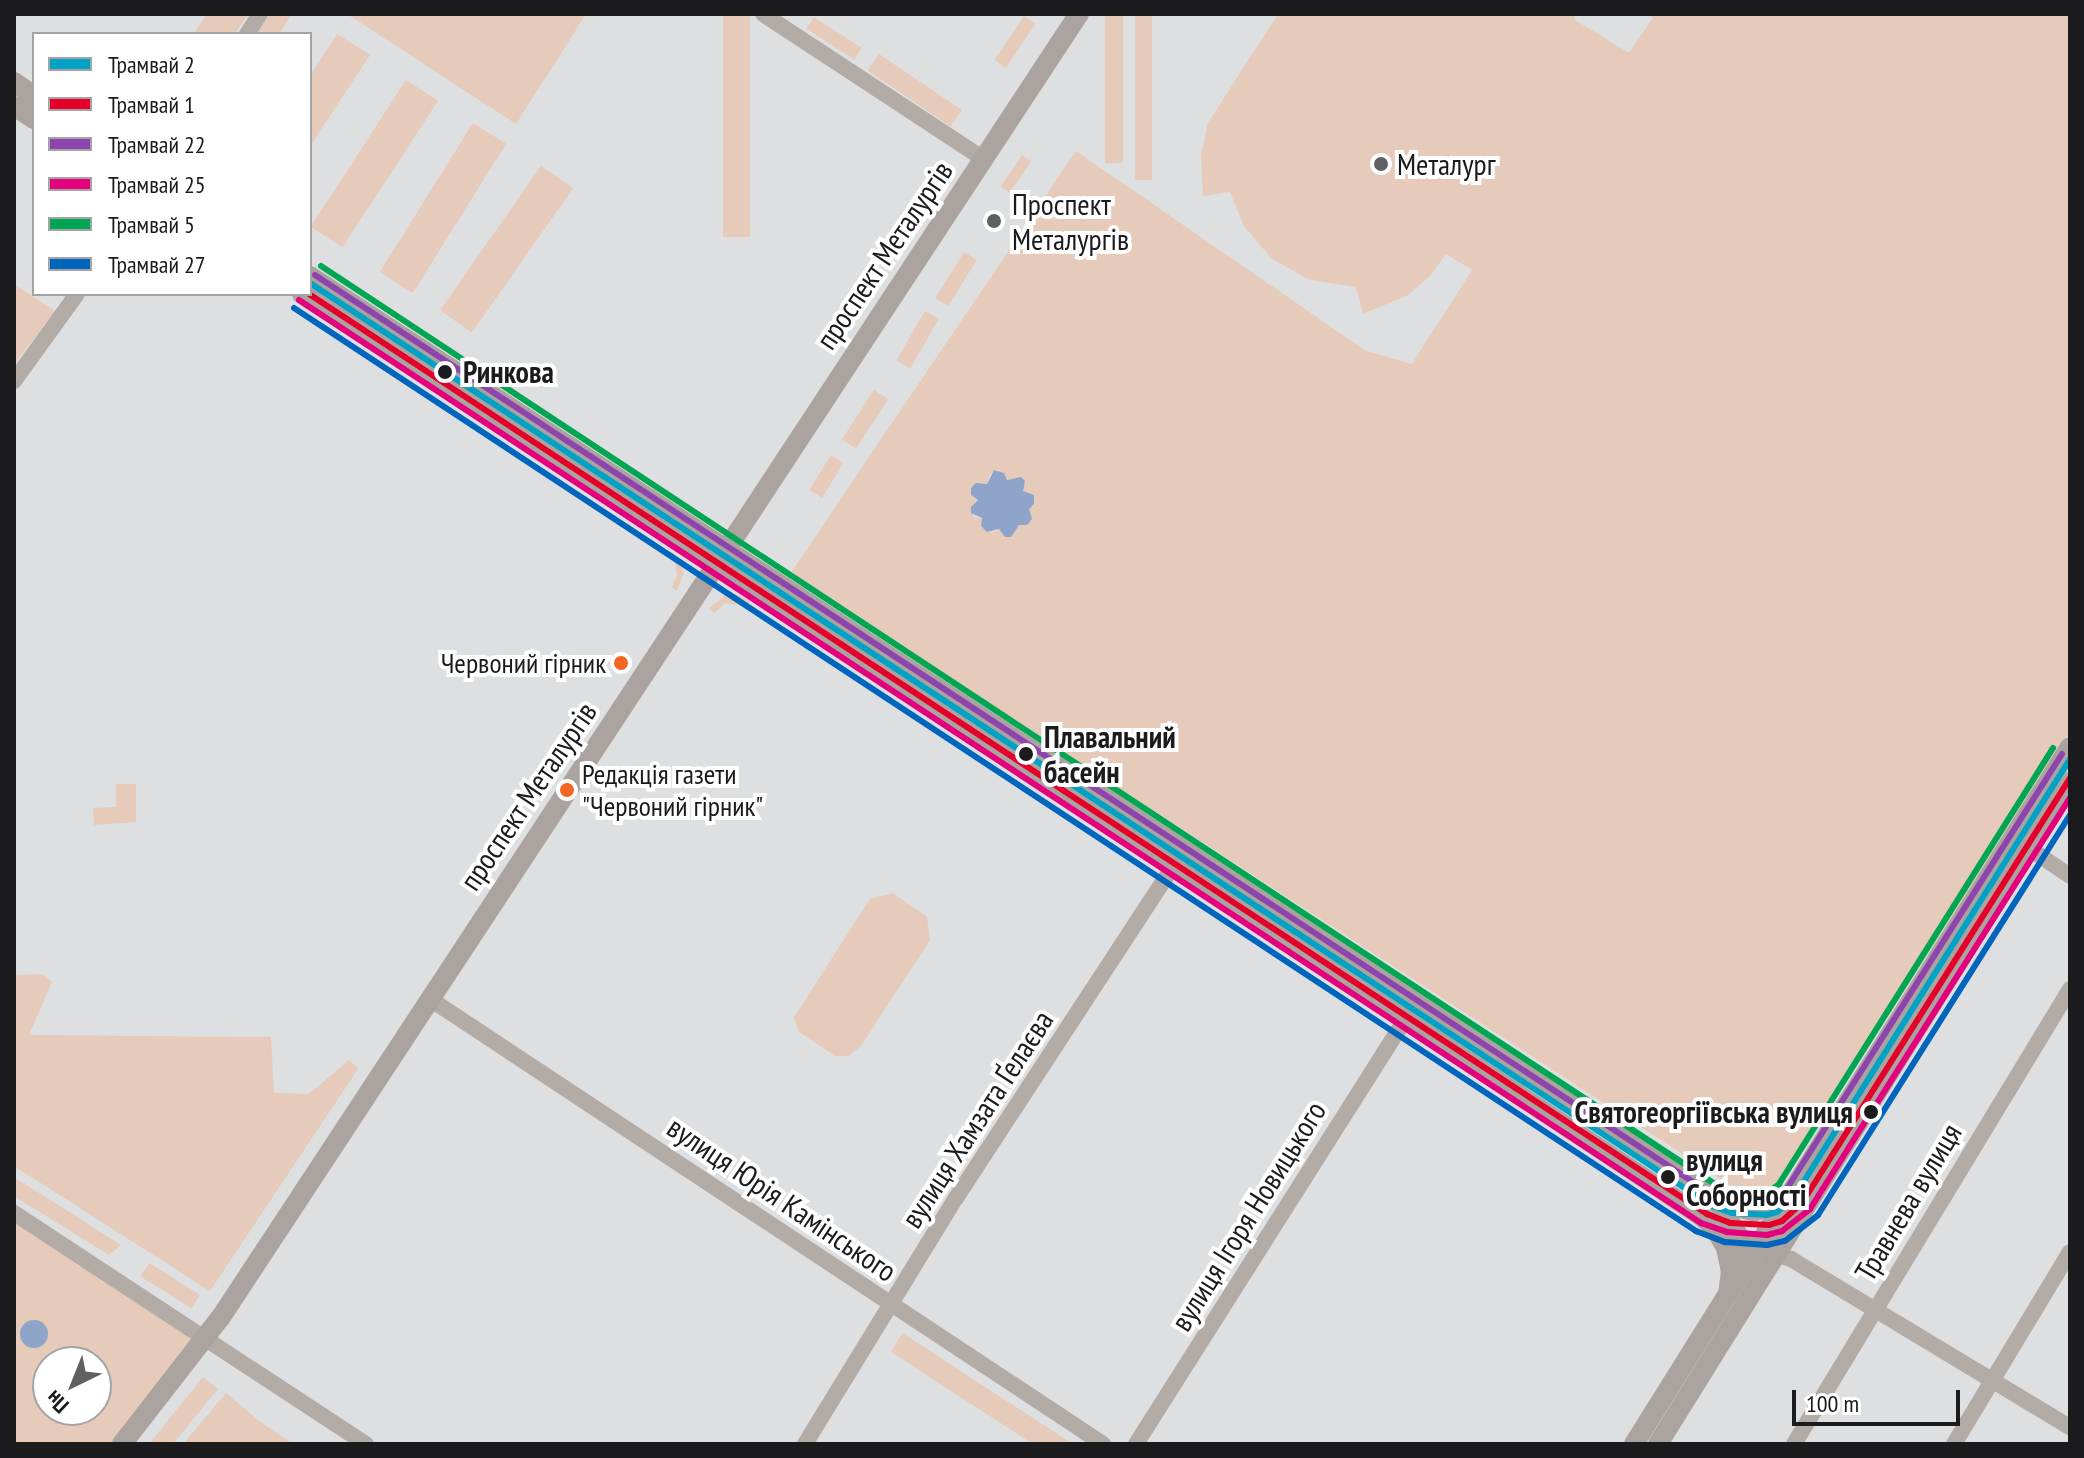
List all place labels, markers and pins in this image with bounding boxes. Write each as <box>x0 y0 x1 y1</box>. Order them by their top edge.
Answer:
place label: Металург <box>1397 146 1496 182</box>
marker: Металург <box>1372 155 1390 173</box>
place label: Проспект Металургів <box>1012 186 1129 256</box>
marker: Проспект Металургів <box>983 210 1005 232</box>
place label: Ринкова <box>463 354 554 390</box>
marker: Ринкова <box>434 361 456 383</box>
place label: Червоний гірник <box>441 646 606 680</box>
marker: Червоний гірник <box>613 655 629 671</box>
place label: Плавальний басейн <box>1044 719 1176 790</box>
marker: Плавальний басейн <box>1015 743 1037 765</box>
place label: Редакція газети "Червоний гірник" <box>582 757 763 823</box>
marker: Редакція газети "Червоний гірник" <box>559 782 575 798</box>
place label: Святогеоргіївська вулиця <box>1575 1094 1853 1130</box>
marker: Святогеоргіївська вулиця <box>1860 1101 1882 1123</box>
place label: вулиця Соборності <box>1686 1142 1807 1212</box>
marker: вулиця Соборності <box>1657 1166 1679 1188</box>

